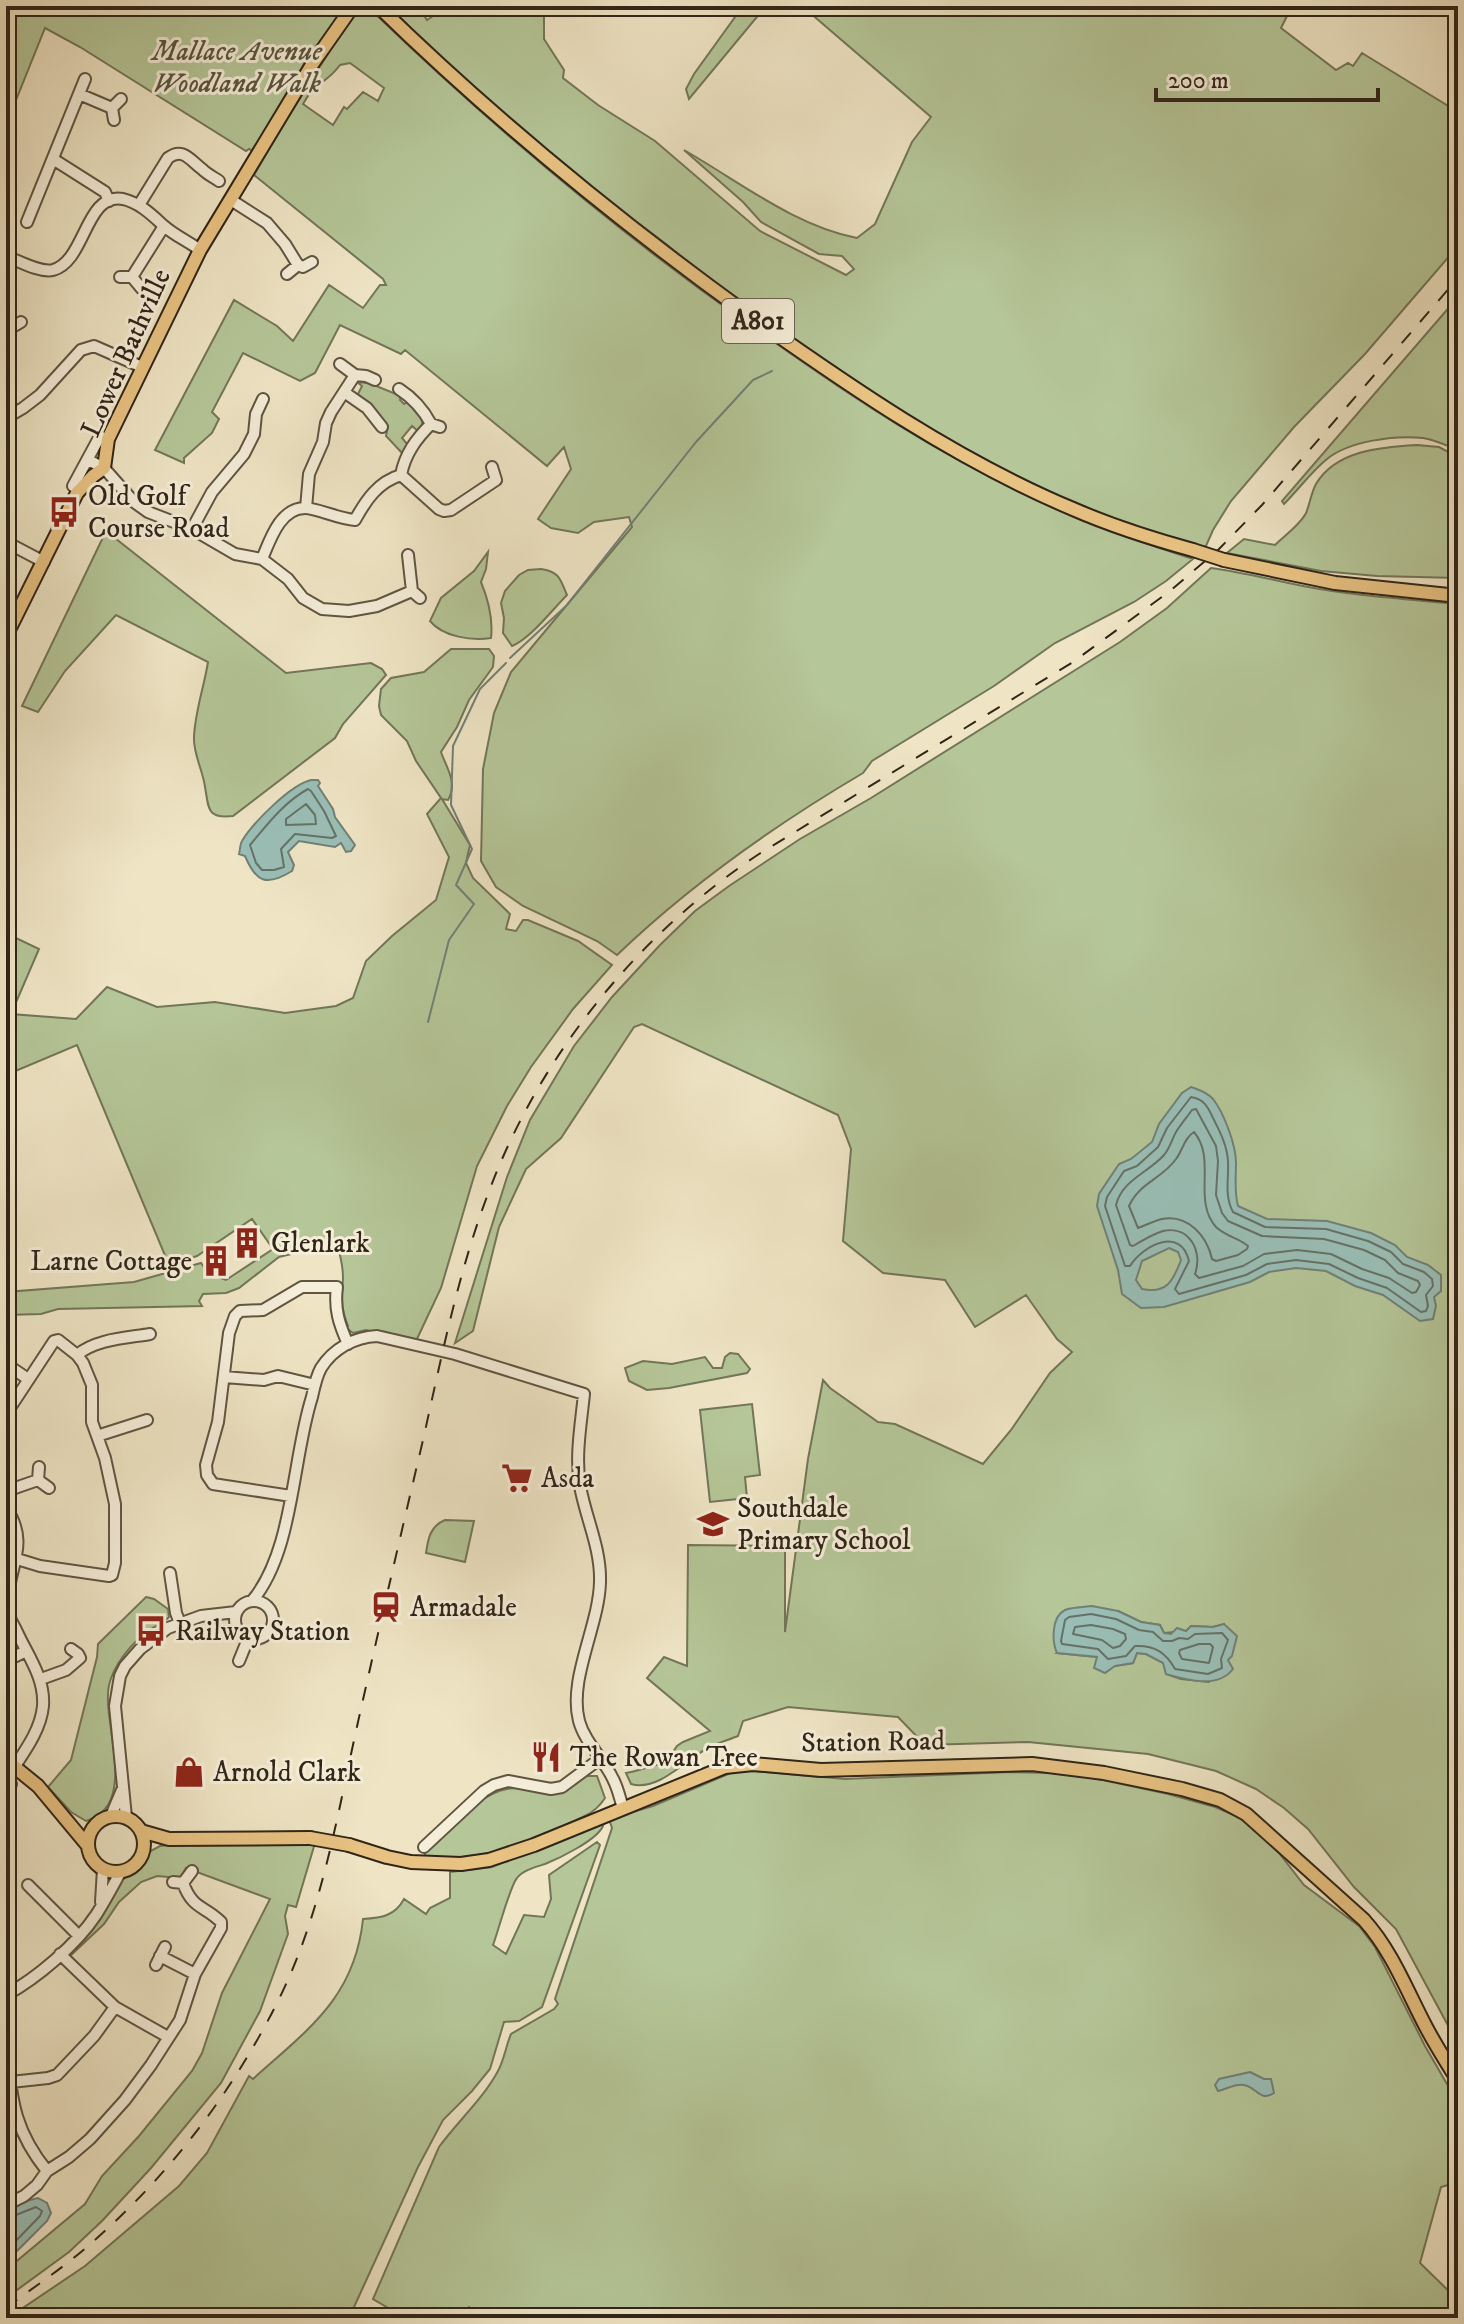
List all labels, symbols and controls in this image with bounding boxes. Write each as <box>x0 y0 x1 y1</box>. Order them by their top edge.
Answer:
park label: Mallace Avenue Woodland Walk <box>150 34 323 101</box>
scale bar <box>1156 52 1378 102</box>
text: 200 m <box>1168 66 1229 96</box>
street label: Lower Bathville <box>73 263 179 443</box>
road number: A801 <box>722 299 794 343</box>
place label: Old Golf Course Road <box>88 479 229 546</box>
bus stop icon: Old Golf Course Road <box>47 495 81 529</box>
building icon: Glenlark <box>230 1226 264 1260</box>
place label: Glenlark <box>271 1226 370 1261</box>
place label: Larne Cottage <box>30 1244 192 1279</box>
building icon: Larne Cottage <box>199 1244 233 1278</box>
supermarket icon: Asda <box>500 1461 534 1495</box>
place label: Asda <box>541 1461 594 1496</box>
place label: Southdale Primary School <box>737 1491 911 1558</box>
school or university icon: Southdale Primary School <box>696 1507 730 1541</box>
station icon: Armadale <box>369 1590 403 1624</box>
place label: Armadale <box>410 1590 517 1625</box>
bus stop icon: Railway Station <box>134 1614 168 1648</box>
place label: Railway Station <box>175 1614 350 1649</box>
street label: Station Road <box>801 1723 945 1761</box>
restaurant icon: The Rowan Tree <box>529 1740 563 1774</box>
place label: The Rowan Tree <box>570 1740 758 1775</box>
shop icon: Arnold Clark <box>172 1755 206 1789</box>
place label: Arnold Clark <box>213 1755 361 1790</box>

